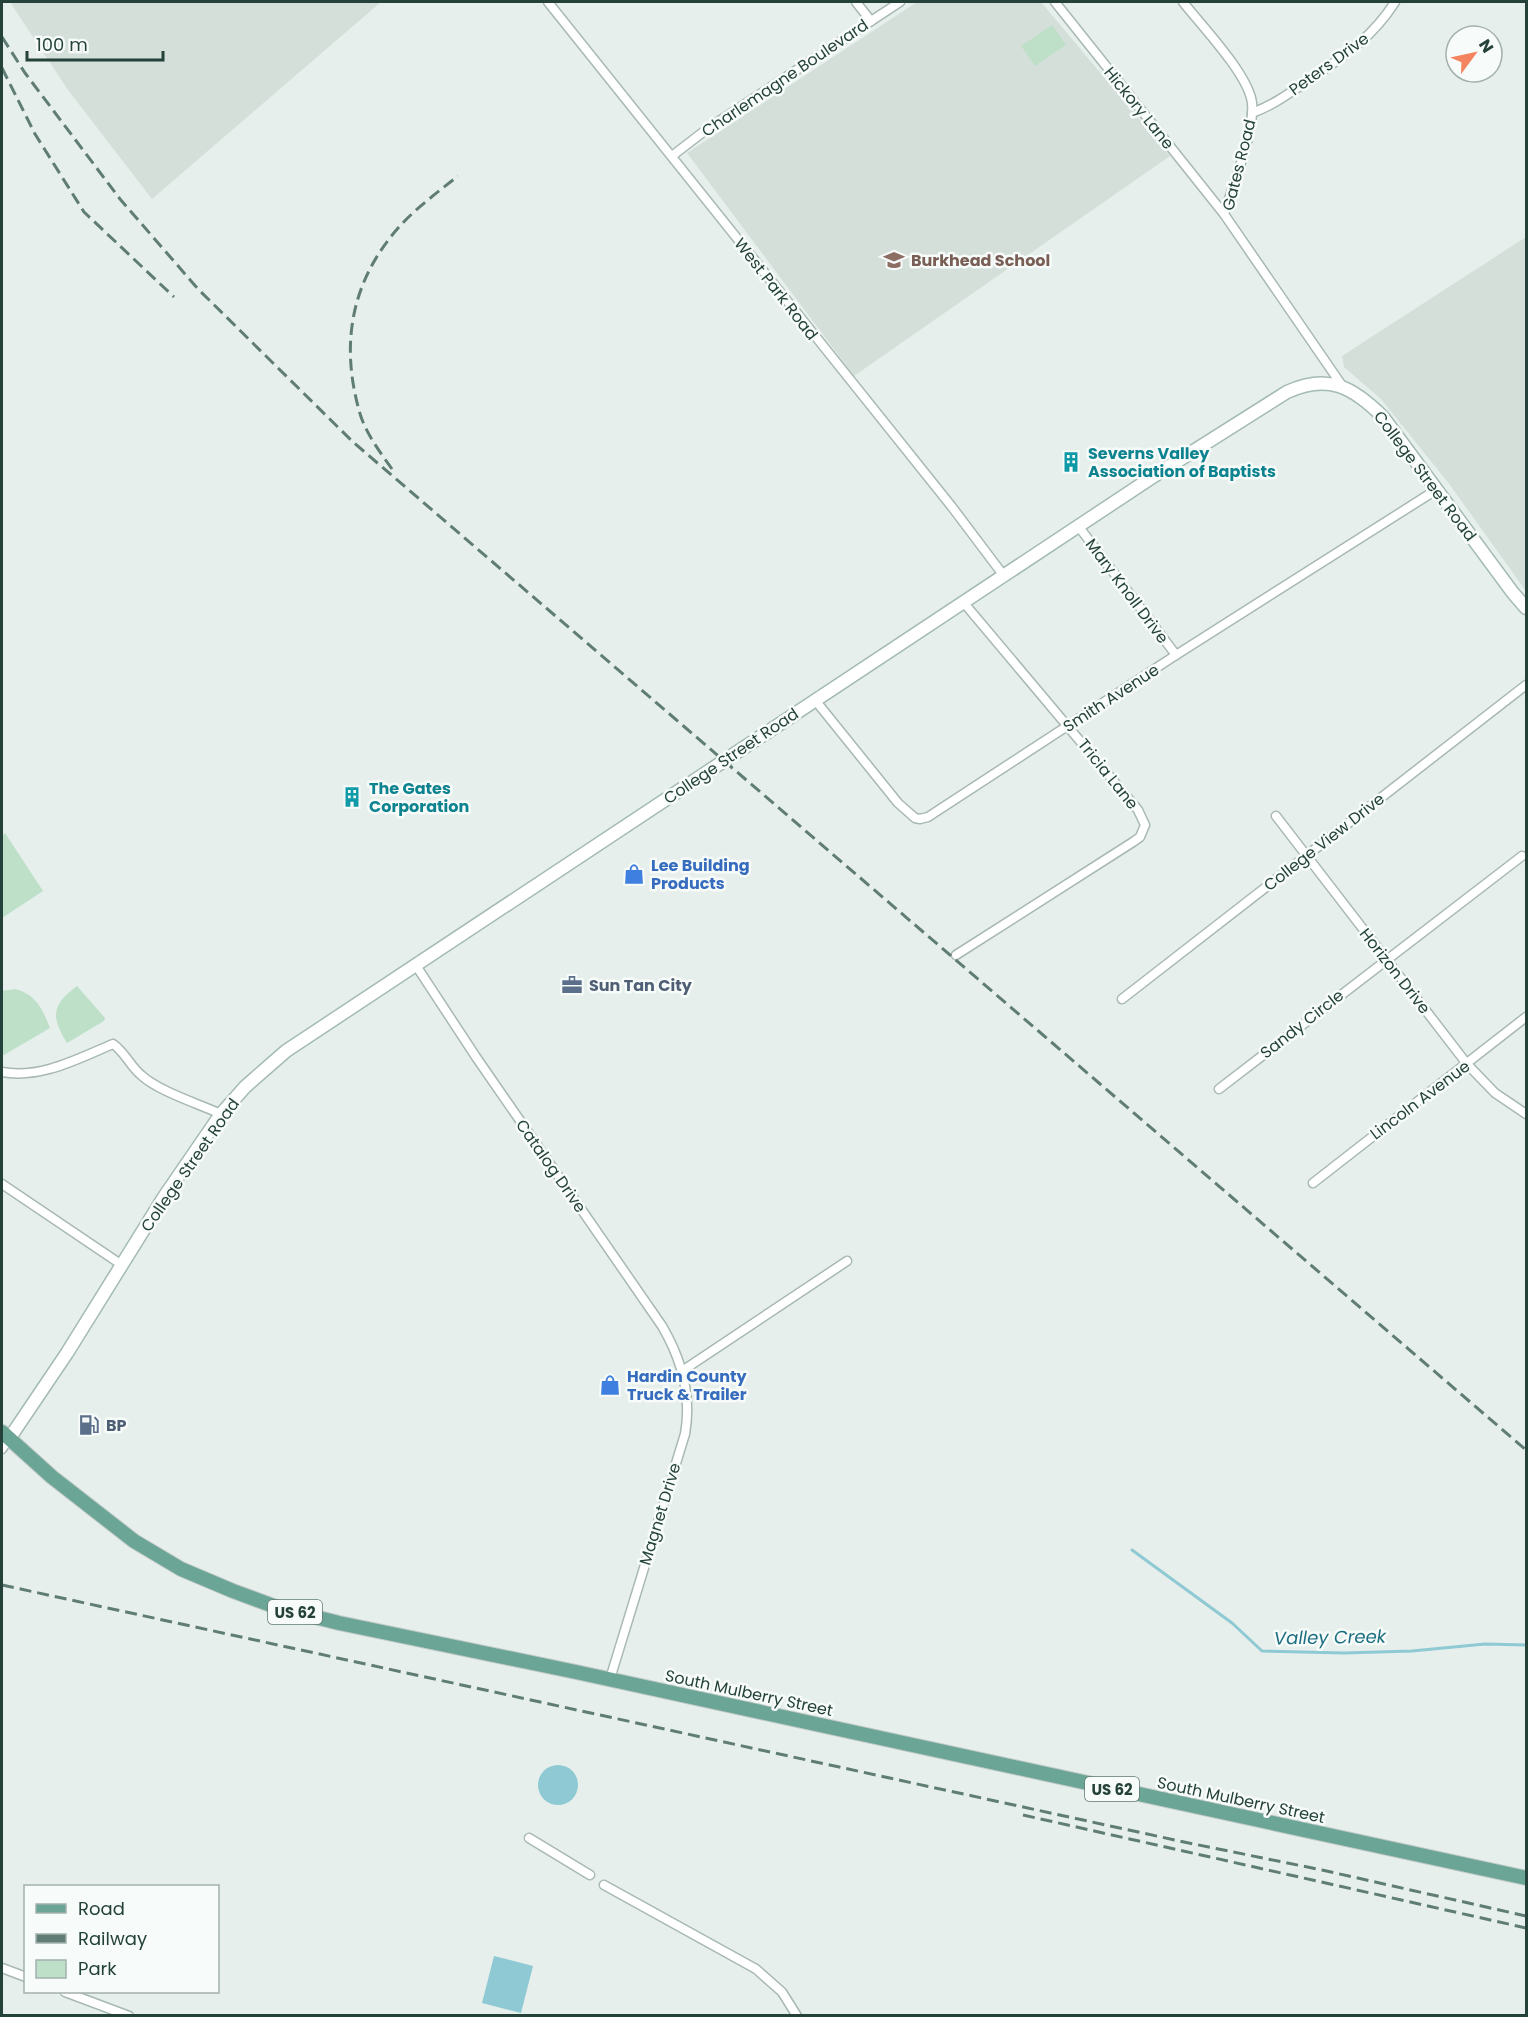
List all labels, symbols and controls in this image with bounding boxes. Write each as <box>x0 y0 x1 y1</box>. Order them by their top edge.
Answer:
street label: Charlemagne Boulevard <box>697 14 873 142</box>
scale bar <box>27 24 164 62</box>
north arrow <box>1444 24 1504 84</box>
street label: Peters Drive <box>1284 27 1374 101</box>
text: 100 m <box>36 32 88 57</box>
text: N <box>1473 35 1499 57</box>
street label: Hickory Lane <box>1098 62 1180 154</box>
street label: Gates Road <box>1217 117 1261 213</box>
street label: West Park Road <box>729 233 823 345</box>
school or university icon: Burkhead School <box>882 248 906 272</box>
place label: Burkhead School <box>911 249 1050 272</box>
street label: College Street Road <box>1368 406 1482 546</box>
place label: Severns Valley Association of Baptists <box>1088 442 1276 483</box>
building icon: Severns Valley Association of Baptists <box>1059 450 1083 474</box>
street label: Mary Knoll Drive <box>1080 534 1174 648</box>
street label: Smith Avenue <box>1059 658 1164 738</box>
street label: College Street Road <box>659 702 803 810</box>
street label: Tricia Lane <box>1072 734 1144 814</box>
place label: The Gates Corporation <box>369 777 469 818</box>
building icon: The Gates Corporation <box>340 785 364 809</box>
street label: College View Drive <box>1259 787 1389 896</box>
place label: Lee Building Products <box>651 854 750 895</box>
shop icon: Lee Building Products <box>622 862 646 886</box>
street label: Horizon Drive <box>1354 923 1436 1019</box>
office icon: Sun Tan City <box>560 973 584 997</box>
place label: Sun Tan City <box>589 974 693 997</box>
street label: Sandy Circle <box>1255 984 1349 1064</box>
street label: Lincoln Avenue <box>1365 1055 1475 1145</box>
street label: College Street Road <box>135 1094 245 1236</box>
street label: Catalog Drive <box>510 1115 592 1217</box>
place label: Hardin County Truck & Trailer <box>627 1365 748 1406</box>
shop icon: Hardin County Truck & Trailer <box>598 1373 622 1397</box>
fuel station icon: BP <box>77 1413 101 1437</box>
place label: BP <box>106 1414 127 1437</box>
street label: Magnet Drive <box>634 1460 686 1568</box>
road number: US 62 <box>268 1600 322 1624</box>
water label: Valley Creek <box>1274 1624 1387 1650</box>
street label: South Mulberry Street <box>663 1664 835 1722</box>
street label: South Mulberry Street <box>1155 1771 1327 1829</box>
road number: US 62 <box>1085 1777 1139 1801</box>
legend <box>24 1885 219 1993</box>
text: Road <box>78 1896 125 1921</box>
text: Railway <box>78 1926 147 1951</box>
text: Park <box>78 1956 117 1981</box>

